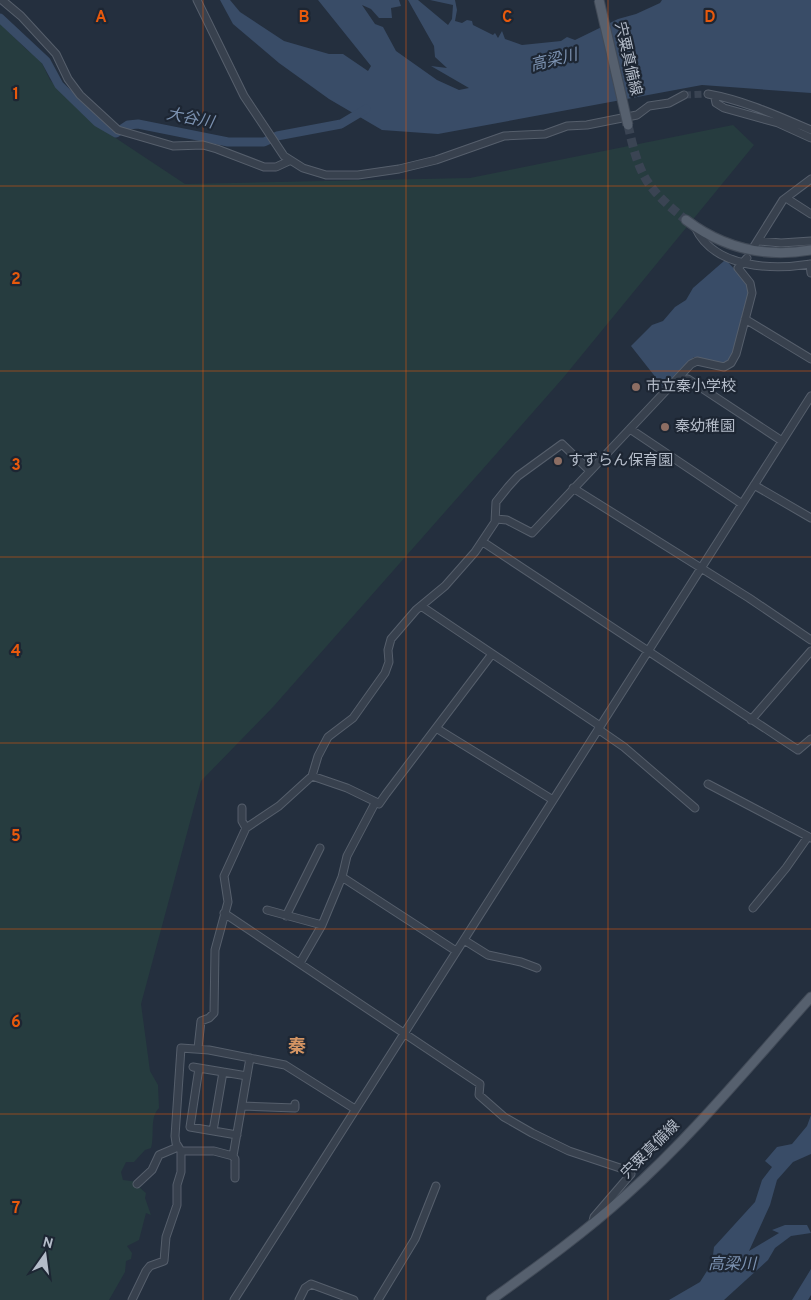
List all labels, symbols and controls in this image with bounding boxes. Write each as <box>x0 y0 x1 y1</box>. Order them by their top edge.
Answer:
text: A <box>95 8 107 28</box>
text: B <box>298 8 310 28</box>
text: C <box>502 8 512 28</box>
text: D <box>704 8 716 28</box>
street label: 宍粟真備線 <box>609 20 645 98</box>
water label: 高梁川 <box>528 45 582 77</box>
text: 1 <box>13 85 19 105</box>
water label: 大谷川 <box>165 105 217 134</box>
text: 2 <box>11 270 21 290</box>
place label: 市立秦小学校 <box>646 378 736 397</box>
marker: 市立秦小学校 <box>630 381 642 393</box>
place label: 秦幼稚園 <box>675 418 735 437</box>
marker: 秦幼稚園 <box>659 421 671 433</box>
place label: すずらん保育園 <box>568 452 673 471</box>
marker: すずらん保育園 <box>552 455 564 467</box>
text: 3 <box>11 456 21 476</box>
text: 4 <box>11 642 21 662</box>
text: 5 <box>11 827 21 847</box>
text: 6 <box>11 1013 21 1033</box>
district label: 秦 <box>288 1036 306 1059</box>
street label: 宍粟真備線 <box>618 1117 684 1183</box>
text: 7 <box>12 1199 20 1219</box>
north arrow <box>20 1230 70 1280</box>
text: N <box>41 1234 55 1253</box>
water label: 高梁川 <box>708 1255 758 1275</box>

